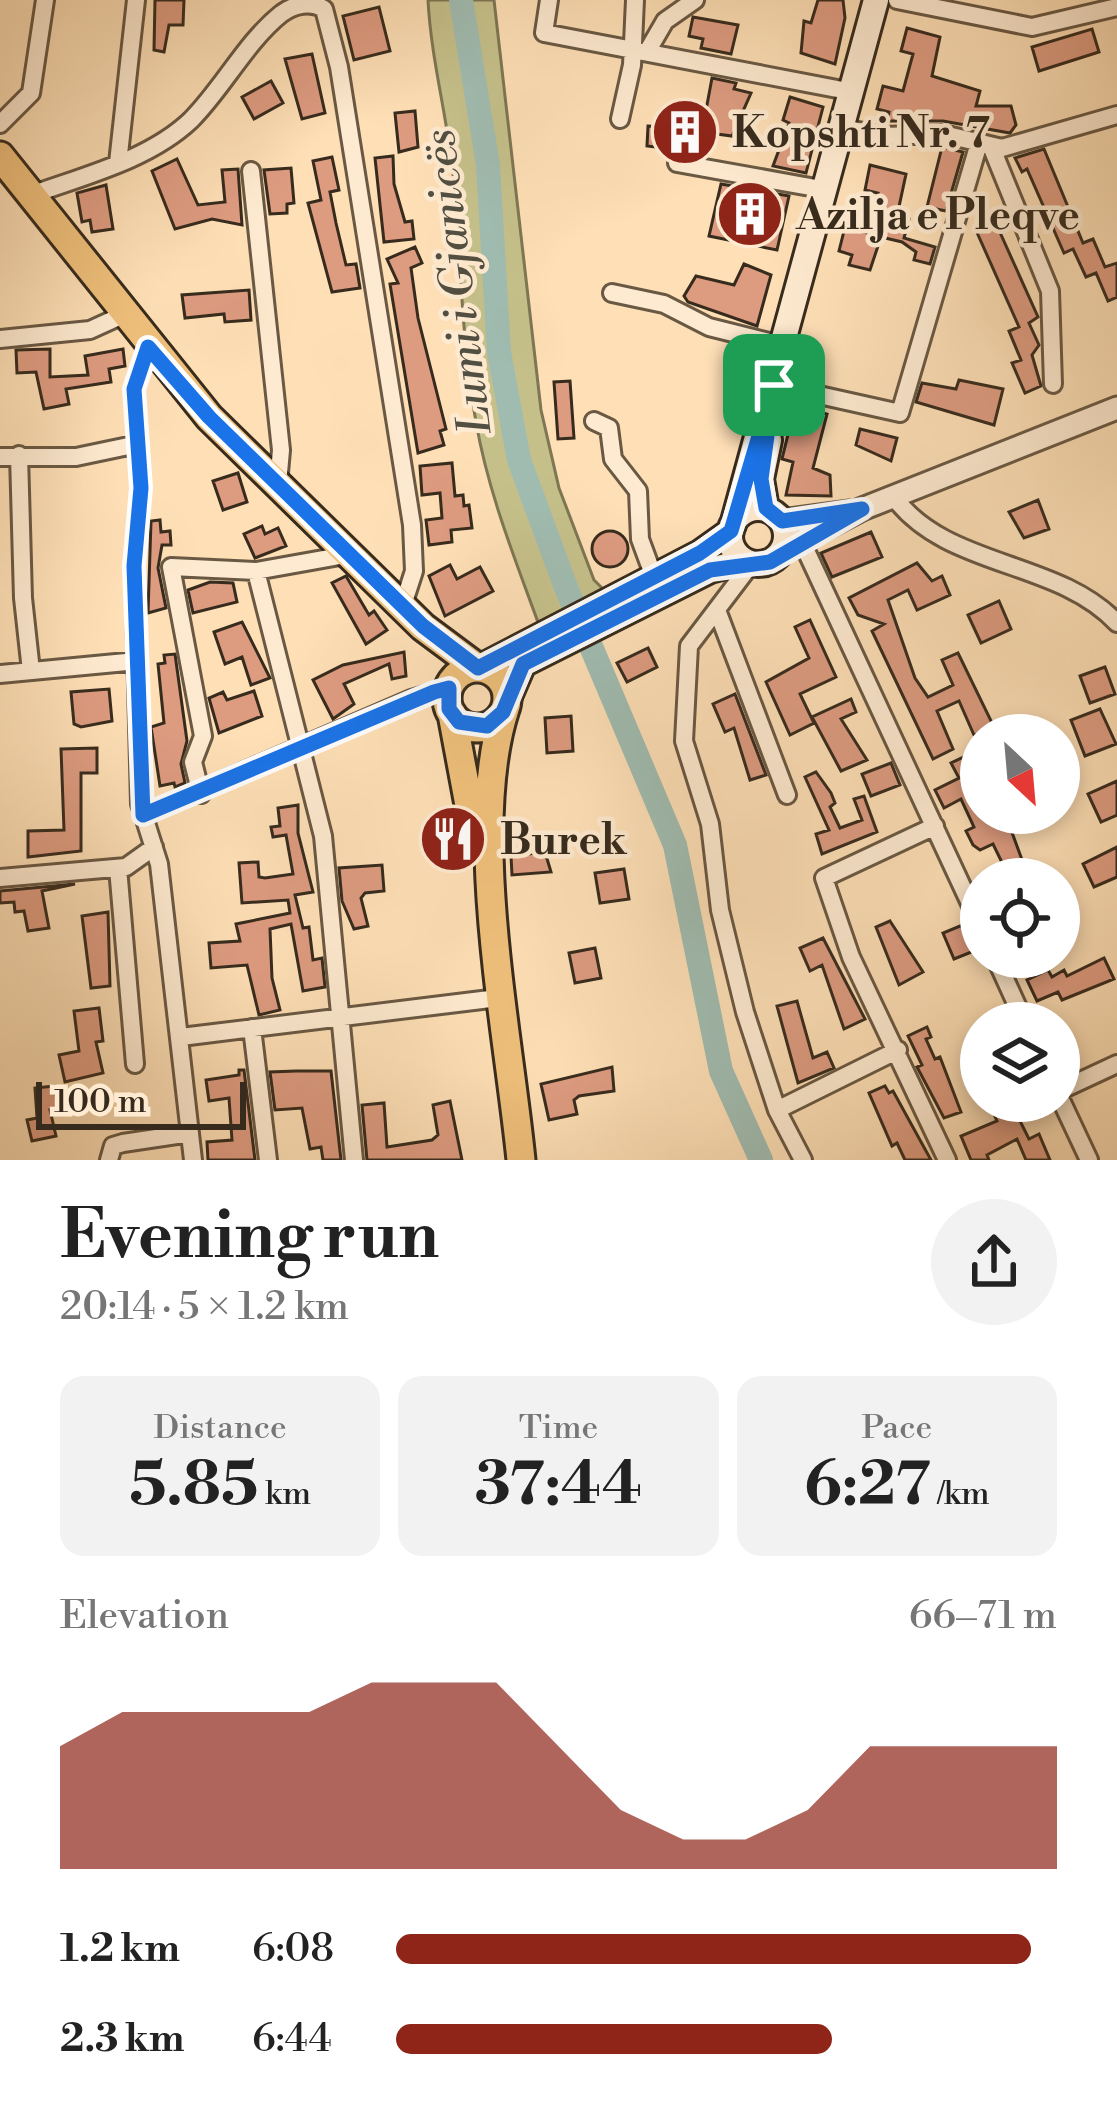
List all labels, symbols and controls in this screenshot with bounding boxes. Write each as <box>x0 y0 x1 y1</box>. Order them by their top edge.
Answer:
building icon: Kopshti Nr. 7 <box>650 97 720 167</box>
place label: Kopshti Nr. 7 <box>732 108 990 161</box>
water label: Lumi i Gjanicës <box>412 126 506 438</box>
building icon: Azilja e Pleqve <box>715 179 785 249</box>
place label: Azilja e Pleqve <box>795 190 1080 243</box>
pin <box>723 334 825 436</box>
icon: arrive <box>741 352 807 418</box>
north arrow <box>960 714 1080 834</box>
map controls <box>960 714 1080 1122</box>
restaurant icon: Burek <box>418 804 488 874</box>
place label: Burek <box>500 815 628 868</box>
button: locate <box>960 858 1080 978</box>
button: layers <box>960 1002 1080 1122</box>
scale bar <box>36 1076 246 1129</box>
text: 100 m <box>54 1082 147 1123</box>
text: Evening run <box>60 1196 439 1279</box>
button: share <box>931 1199 1057 1325</box>
text: 20:14 · 5 × 1.2 km <box>60 1283 349 1332</box>
text: Distance <box>154 1408 287 1449</box>
text: Time <box>519 1408 598 1449</box>
text: Pace <box>861 1408 932 1449</box>
text: 5.85 <box>129 1449 258 1524</box>
text: 37:44 <box>475 1449 642 1524</box>
text: 6:27 <box>804 1449 931 1524</box>
text: km <box>258 1474 311 1515</box>
text: /km <box>931 1474 990 1515</box>
text: Elevation <box>60 1592 229 1641</box>
text: 66–71 m <box>909 1592 1057 1641</box>
text: 1.2 km <box>60 1925 180 1974</box>
text: 6:08 <box>252 1925 334 1974</box>
text: 2.3 km <box>60 2015 184 2064</box>
text: 6:44 <box>252 2015 332 2064</box>

